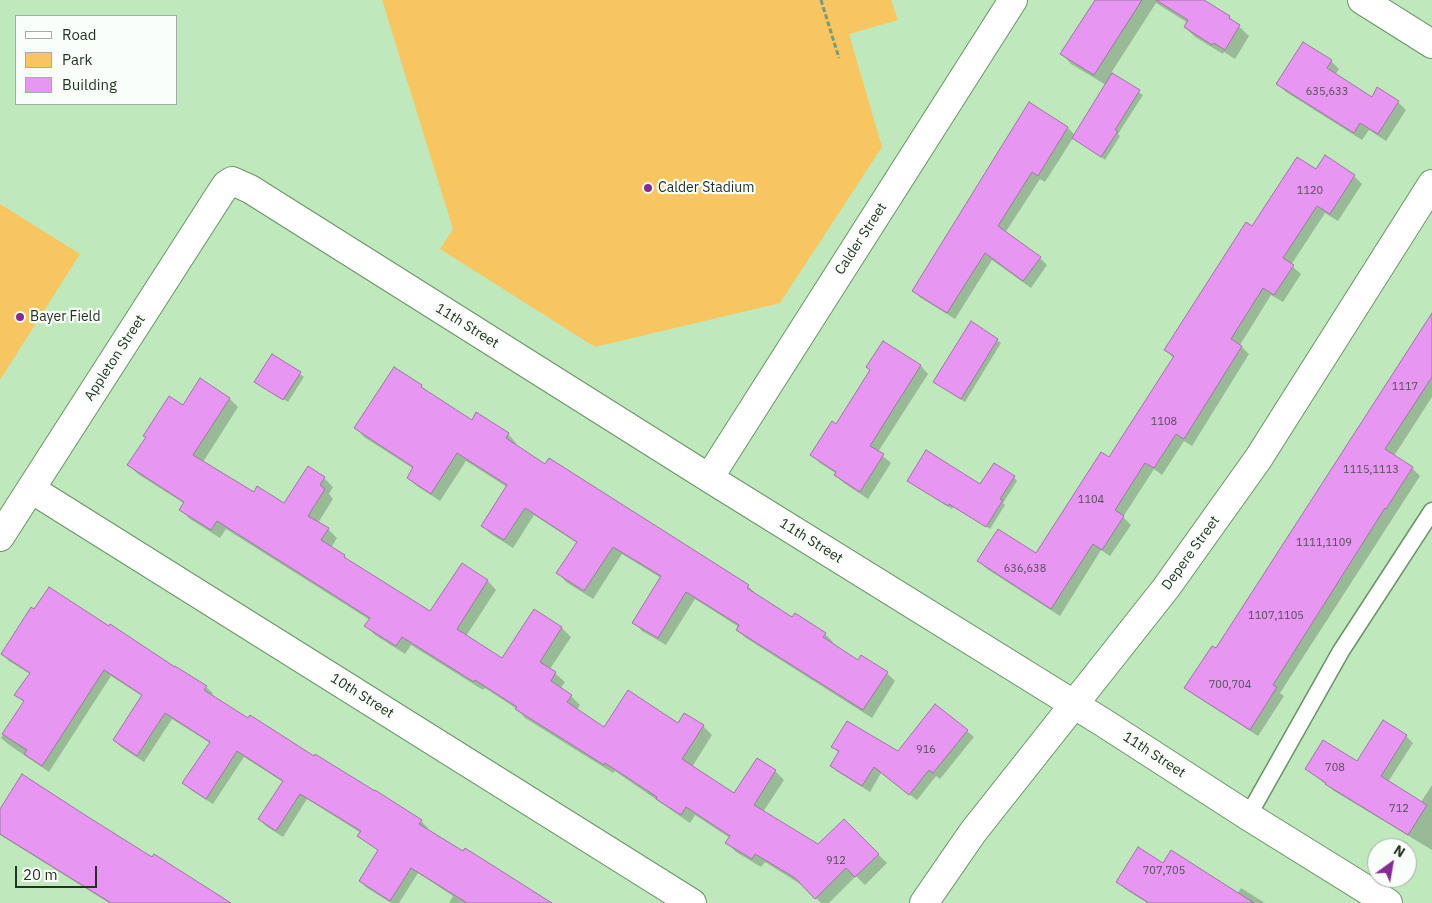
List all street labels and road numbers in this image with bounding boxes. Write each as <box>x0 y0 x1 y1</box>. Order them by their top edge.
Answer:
street label: Calder Street <box>831 200 891 278</box>
street label: 11th Street <box>432 300 502 352</box>
street label: Appleton Street <box>81 312 149 404</box>
street label: Depere Street <box>1159 513 1223 593</box>
street label: 11th Street <box>776 515 846 567</box>
street label: 10th Street <box>327 670 397 722</box>
street label: 11th Street <box>1119 729 1189 781</box>

